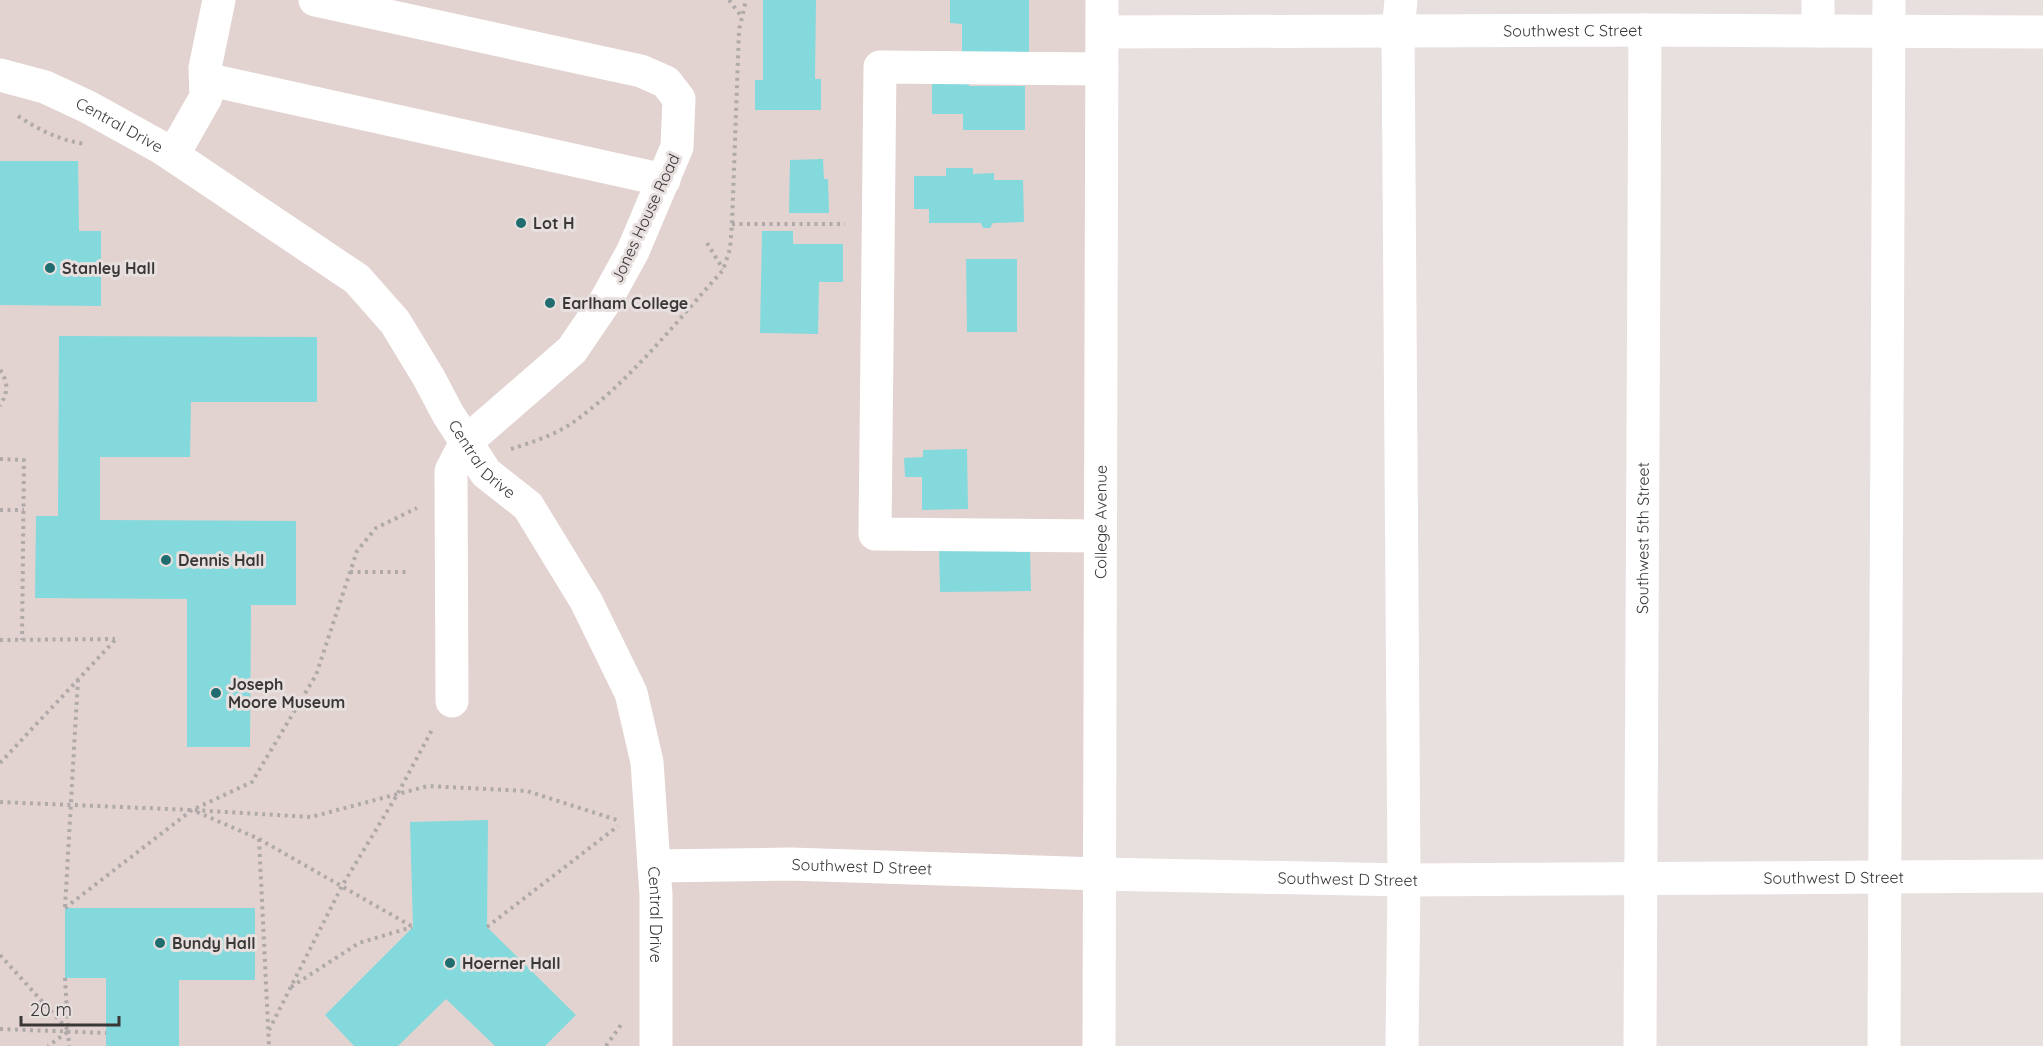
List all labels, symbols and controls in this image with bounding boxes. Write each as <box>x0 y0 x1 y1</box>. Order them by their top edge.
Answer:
street label: Southwest C Street <box>1503 20 1643 41</box>
street label: Central Drive <box>73 93 167 157</box>
street label: Jones House Road <box>606 150 684 286</box>
place label: Lot H <box>533 213 575 233</box>
marker: Lot H <box>514 216 528 230</box>
place label: Stanley Hall <box>62 258 155 278</box>
marker: Stanley Hall <box>43 261 57 275</box>
place label: Earlham College <box>562 293 688 313</box>
marker: Earlham College <box>543 296 557 310</box>
street label: Central Drive <box>444 416 520 502</box>
street label: Southwest 5th Street <box>1632 462 1653 614</box>
street label: College Avenue <box>1090 465 1111 579</box>
place label: Dennis Hall <box>178 550 264 570</box>
marker: Dennis Hall <box>159 553 173 567</box>
place label: Joseph Moore Museum <box>228 674 345 712</box>
marker: Joseph Moore Museum <box>209 686 223 700</box>
street label: Southwest D Street <box>791 854 932 879</box>
street label: Central Drive <box>644 866 666 963</box>
street label: Southwest D Street <box>1763 867 1904 888</box>
street label: Southwest D Street <box>1277 868 1418 890</box>
place label: Bundy Hall <box>172 933 256 953</box>
marker: Bundy Hall <box>153 936 167 950</box>
place label: Hoerner Hall <box>462 953 560 973</box>
marker: Hoerner Hall <box>443 956 457 970</box>
scale bar <box>21 989 118 1027</box>
text: 20 m <box>30 998 72 1021</box>

